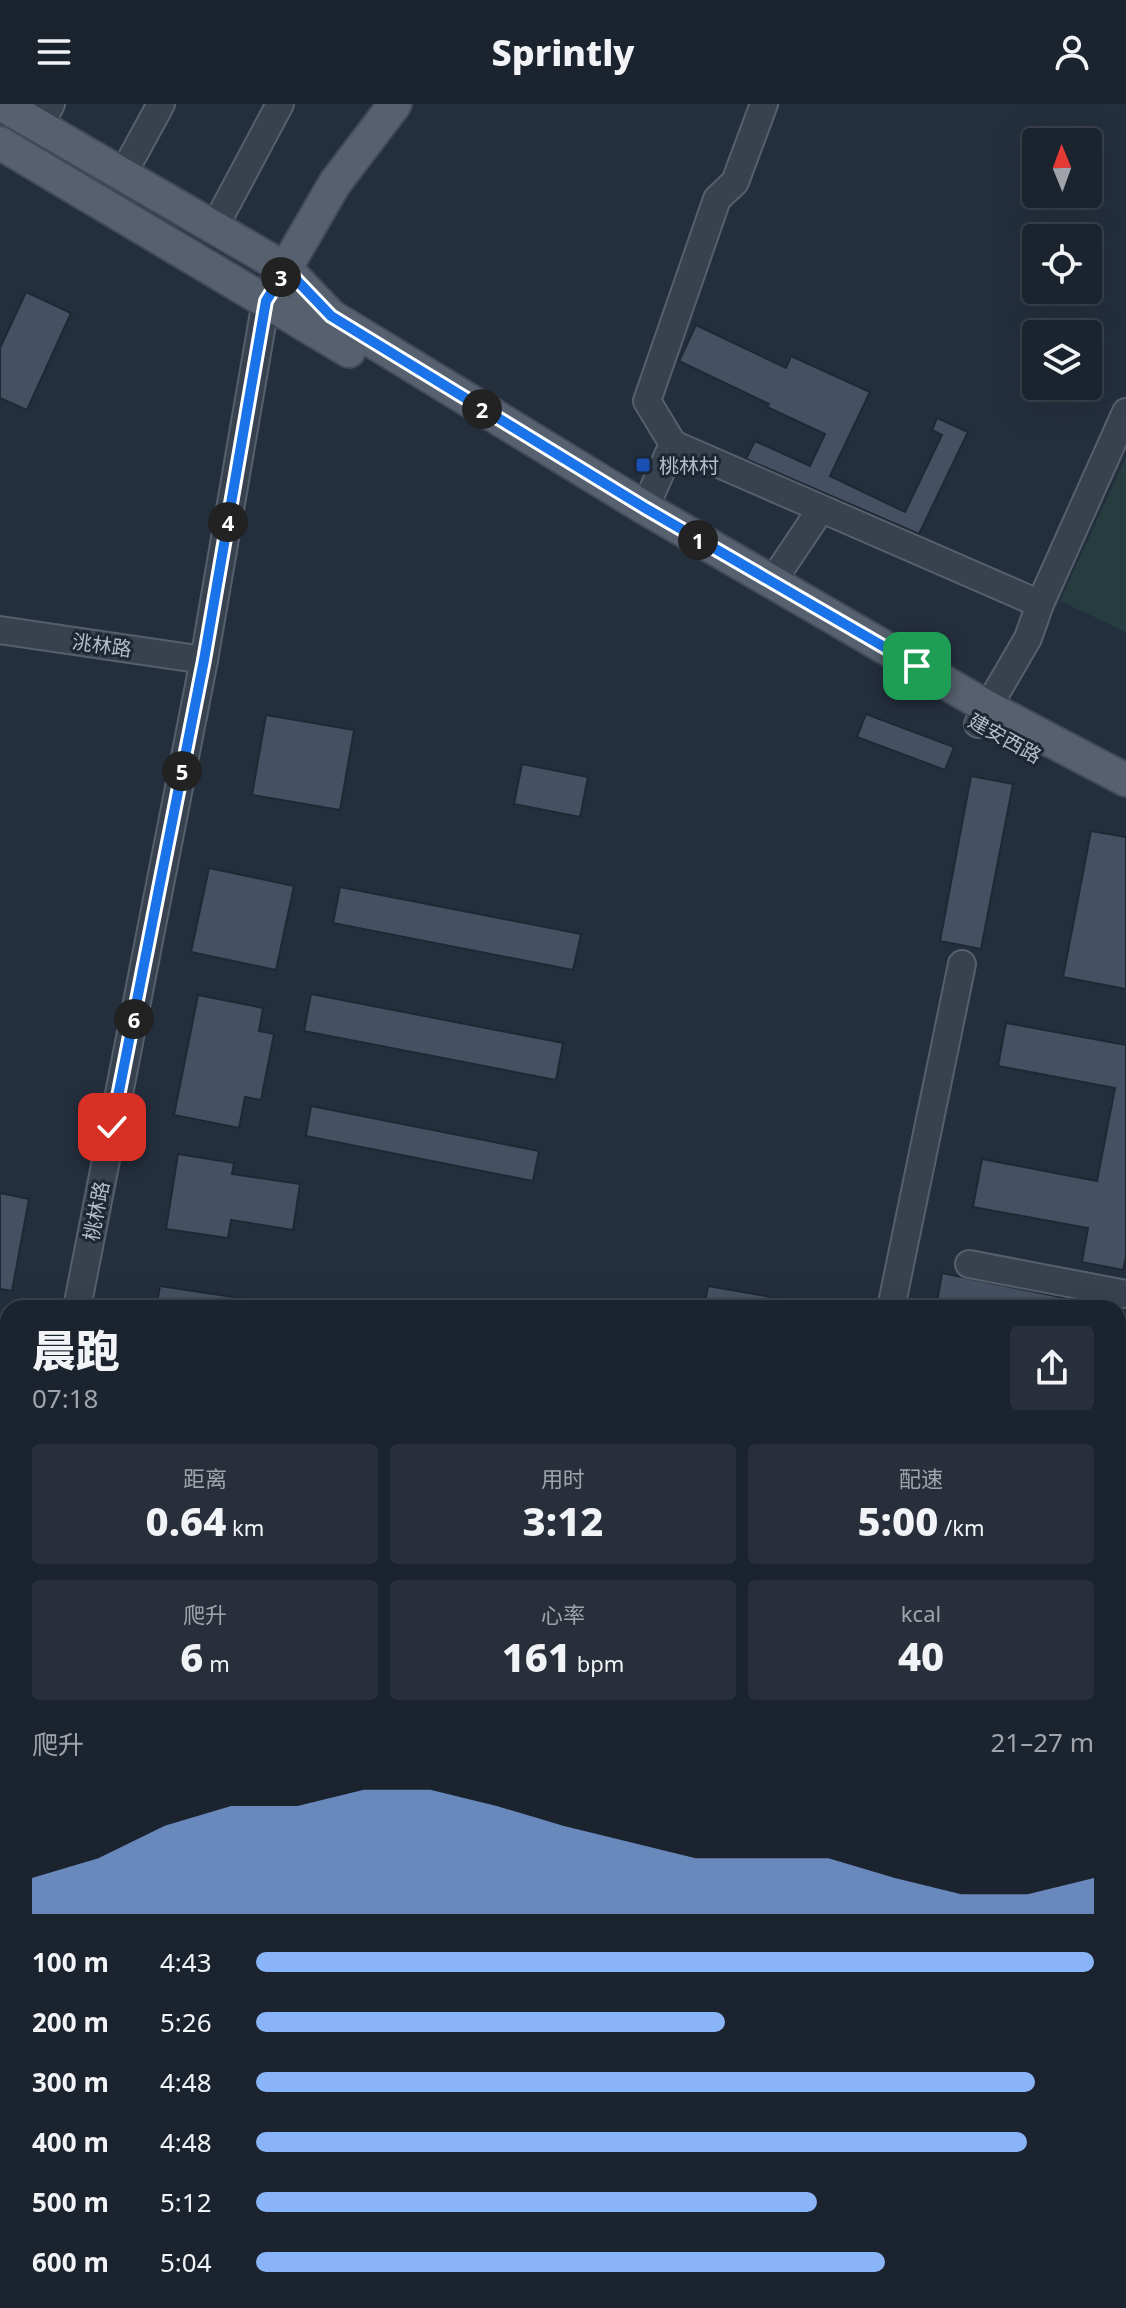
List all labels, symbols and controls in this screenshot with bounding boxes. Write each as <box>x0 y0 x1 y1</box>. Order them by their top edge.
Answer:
text: Sprintly <box>492 28 634 77</box>
icon: menu <box>32 30 76 74</box>
icon: person <box>1050 30 1094 74</box>
north arrow <box>1022 128 1102 208</box>
map controls <box>1022 128 1102 400</box>
button: locate <box>1022 224 1102 304</box>
pin: 3 <box>261 257 301 297</box>
text: 3 <box>275 262 287 292</box>
button: layers <box>1022 320 1102 400</box>
pin: 2 <box>462 389 502 429</box>
text: 2 <box>476 394 488 424</box>
place label: 桃林村 <box>659 452 719 479</box>
marker: 桃林村 <box>634 456 652 474</box>
pin: 4 <box>208 502 248 542</box>
text: 4 <box>222 507 234 537</box>
pin: 1 <box>678 520 718 560</box>
text: 1 <box>692 525 704 555</box>
street label: 洮林路 <box>70 627 134 663</box>
pin <box>883 632 951 700</box>
icon: arrive <box>895 644 939 688</box>
street label: 建安西路 <box>963 707 1047 769</box>
pin: 5 <box>162 751 202 791</box>
text: 5 <box>176 756 188 786</box>
pin: 6 <box>114 999 154 1039</box>
text: 6 <box>128 1004 140 1034</box>
pin <box>78 1093 146 1161</box>
icon: check <box>90 1105 134 1149</box>
street label: 桃林路 <box>77 1179 115 1243</box>
text: 晨跑 <box>32 1320 120 1380</box>
button: share <box>1010 1326 1094 1410</box>
text: 07:18 <box>32 1380 98 1416</box>
text: 距离 <box>183 1463 227 1493</box>
text: 用时 <box>541 1463 585 1493</box>
text: 配速 <box>899 1463 943 1493</box>
text: 0.64 <box>146 1493 226 1548</box>
text: 3:12 <box>523 1493 603 1548</box>
text: 5:00 <box>858 1493 938 1548</box>
text: km <box>226 1512 264 1542</box>
text: /km <box>938 1512 985 1542</box>
text: kcal <box>901 1598 941 1628</box>
text: 爬升 <box>183 1599 227 1629</box>
text: 心率 <box>541 1599 585 1629</box>
text: 40 <box>898 1628 944 1683</box>
text: 6 <box>180 1629 203 1684</box>
text: 161 <box>502 1629 571 1684</box>
text: m <box>203 1648 230 1678</box>
text: bpm <box>571 1648 624 1678</box>
text: 21–27 m <box>990 1724 1094 1760</box>
text: 爬升 <box>32 1726 84 1762</box>
text: 100 m <box>32 1944 109 1980</box>
text: 4:43 <box>160 1944 212 1980</box>
text: 200 m <box>32 2004 109 2040</box>
text: 5:26 <box>160 2004 212 2040</box>
text: 300 m <box>32 2064 109 2100</box>
text: 4:48 <box>160 2064 212 2100</box>
text: 400 m <box>32 2124 109 2160</box>
text: 4:48 <box>160 2124 212 2160</box>
text: 500 m <box>32 2184 109 2220</box>
text: 5:12 <box>160 2184 212 2220</box>
text: 600 m <box>32 2244 109 2280</box>
text: 5:04 <box>160 2244 212 2280</box>

